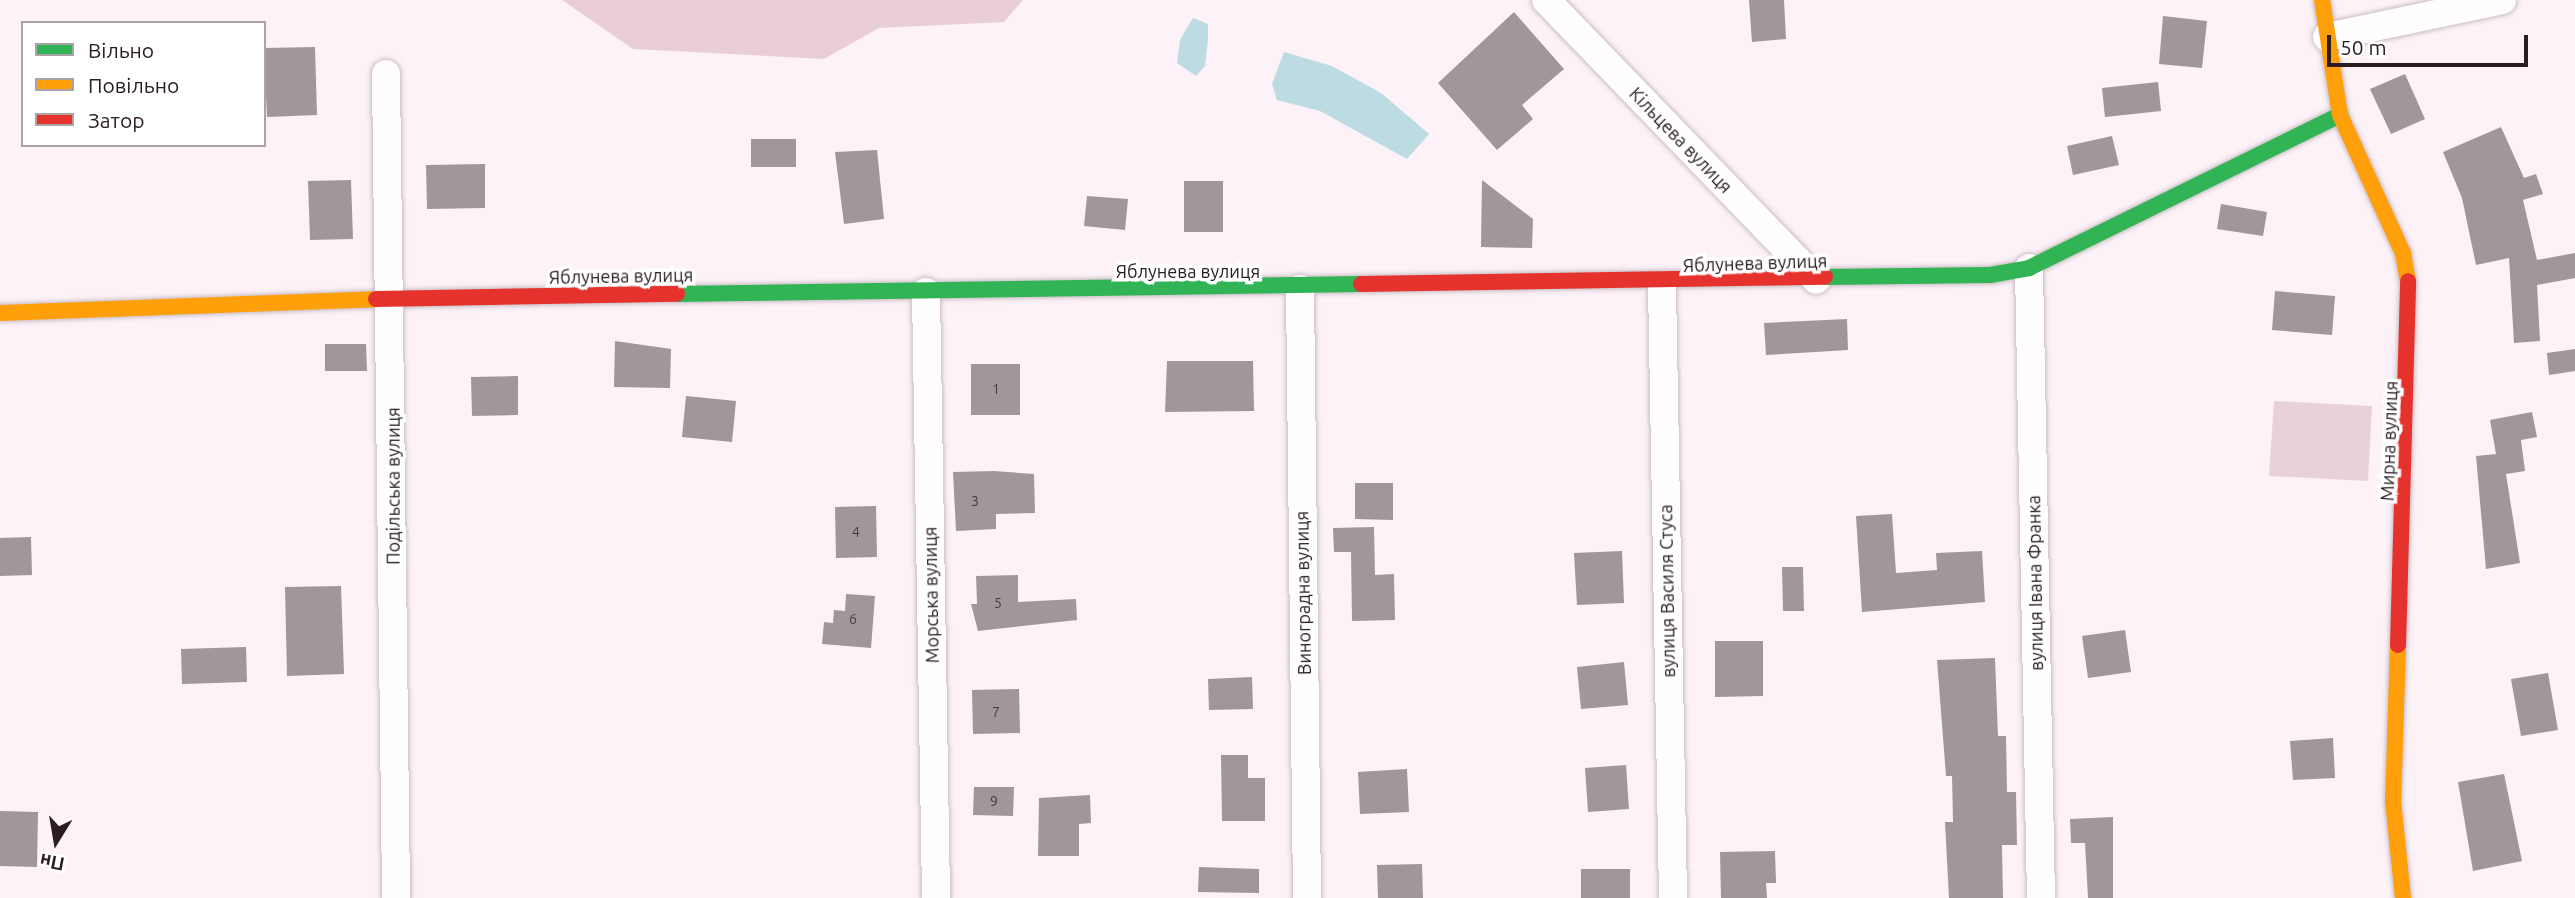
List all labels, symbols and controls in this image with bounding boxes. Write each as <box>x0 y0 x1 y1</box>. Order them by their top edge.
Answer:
legend <box>21 21 266 147</box>
scale bar <box>2330 21 2531 65</box>
text: 50 m <box>2340 35 2387 59</box>
text: Вільно <box>88 38 154 62</box>
text: Повільно <box>88 73 179 97</box>
street label: Кільцева вулиця <box>1625 83 1737 197</box>
text: Затор <box>88 108 144 132</box>
street label: Яблунева вулиця <box>1682 250 1828 276</box>
street label: Яблунева вулиця <box>1116 260 1260 282</box>
street label: Яблунева вулиця <box>549 264 693 288</box>
street label: Мирна вулиця <box>2376 380 2402 502</box>
house number: 1 <box>992 381 1000 397</box>
street label: Подільська вулиця <box>382 407 404 565</box>
house number: 3 <box>971 493 979 509</box>
street label: вулиця Івана Франка <box>2023 495 2047 671</box>
street label: вулиця Василя Стуса <box>1655 504 1679 678</box>
street label: Виноградна вулиця <box>1291 511 1315 675</box>
house number: 4 <box>852 524 860 540</box>
street label: Морська вулиця <box>919 526 943 664</box>
house number: 5 <box>994 595 1002 611</box>
house number: 6 <box>849 611 857 627</box>
house number: 7 <box>992 704 1000 720</box>
house number: 9 <box>990 793 998 809</box>
north arrow <box>21 807 91 877</box>
text: Пн <box>38 849 66 876</box>

